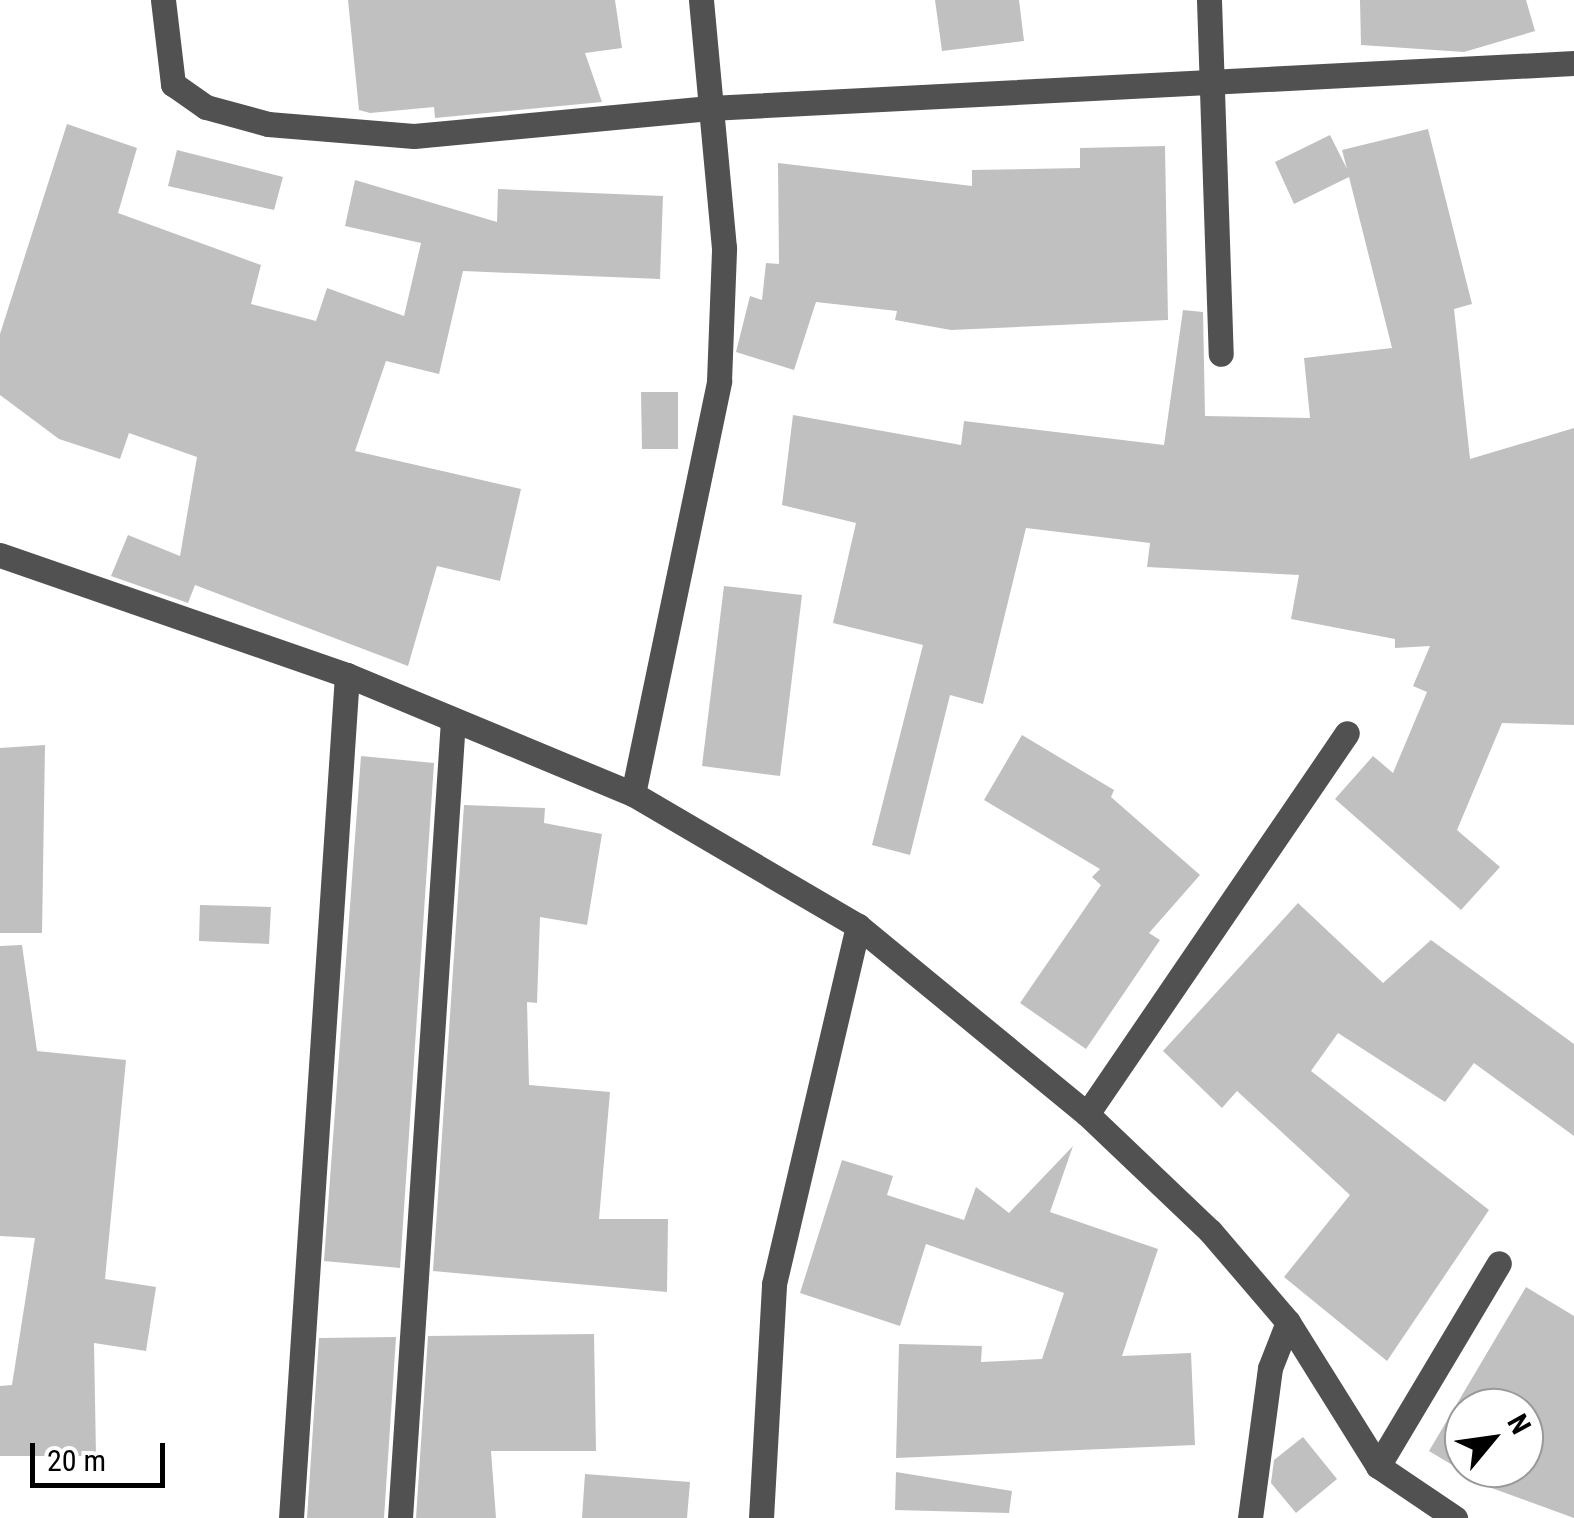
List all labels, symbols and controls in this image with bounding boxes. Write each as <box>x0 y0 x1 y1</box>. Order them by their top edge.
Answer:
north arrow <box>1444 1388 1544 1488</box>
text: N <box>1500 1409 1538 1440</box>
scale bar <box>35 1423 170 1485</box>
text: 20 m <box>47 1443 106 1478</box>

